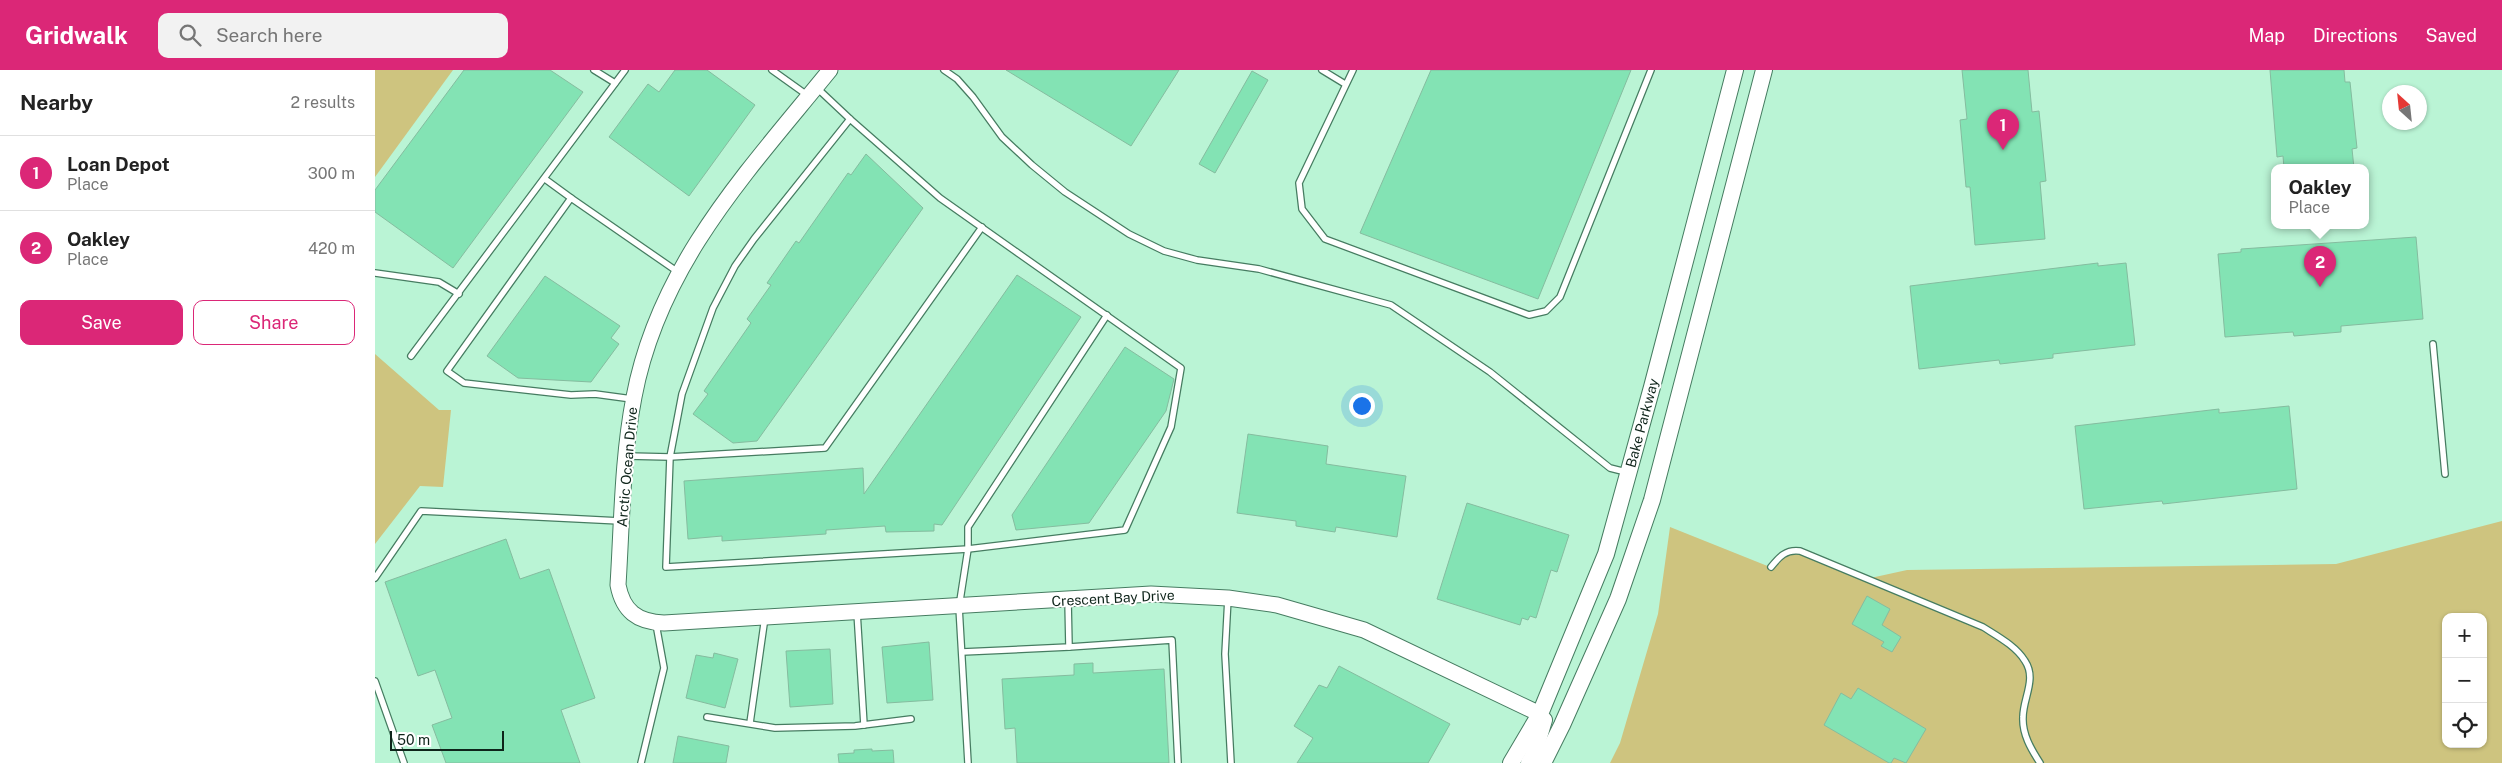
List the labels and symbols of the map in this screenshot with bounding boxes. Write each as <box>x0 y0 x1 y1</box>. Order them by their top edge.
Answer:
north arrow <box>2382 85 2427 130</box>
pin: 1 <box>1987 109 2019 150</box>
pin: 2 <box>2304 246 2336 287</box>
street label: Bake Parkway <box>1622 376 1662 469</box>
your location <box>1349 393 1375 419</box>
street label: Arctic Ocean Drive <box>614 406 640 528</box>
street label: Crescent Bay Drive <box>1051 587 1175 609</box>
scale bar <box>390 728 504 751</box>

